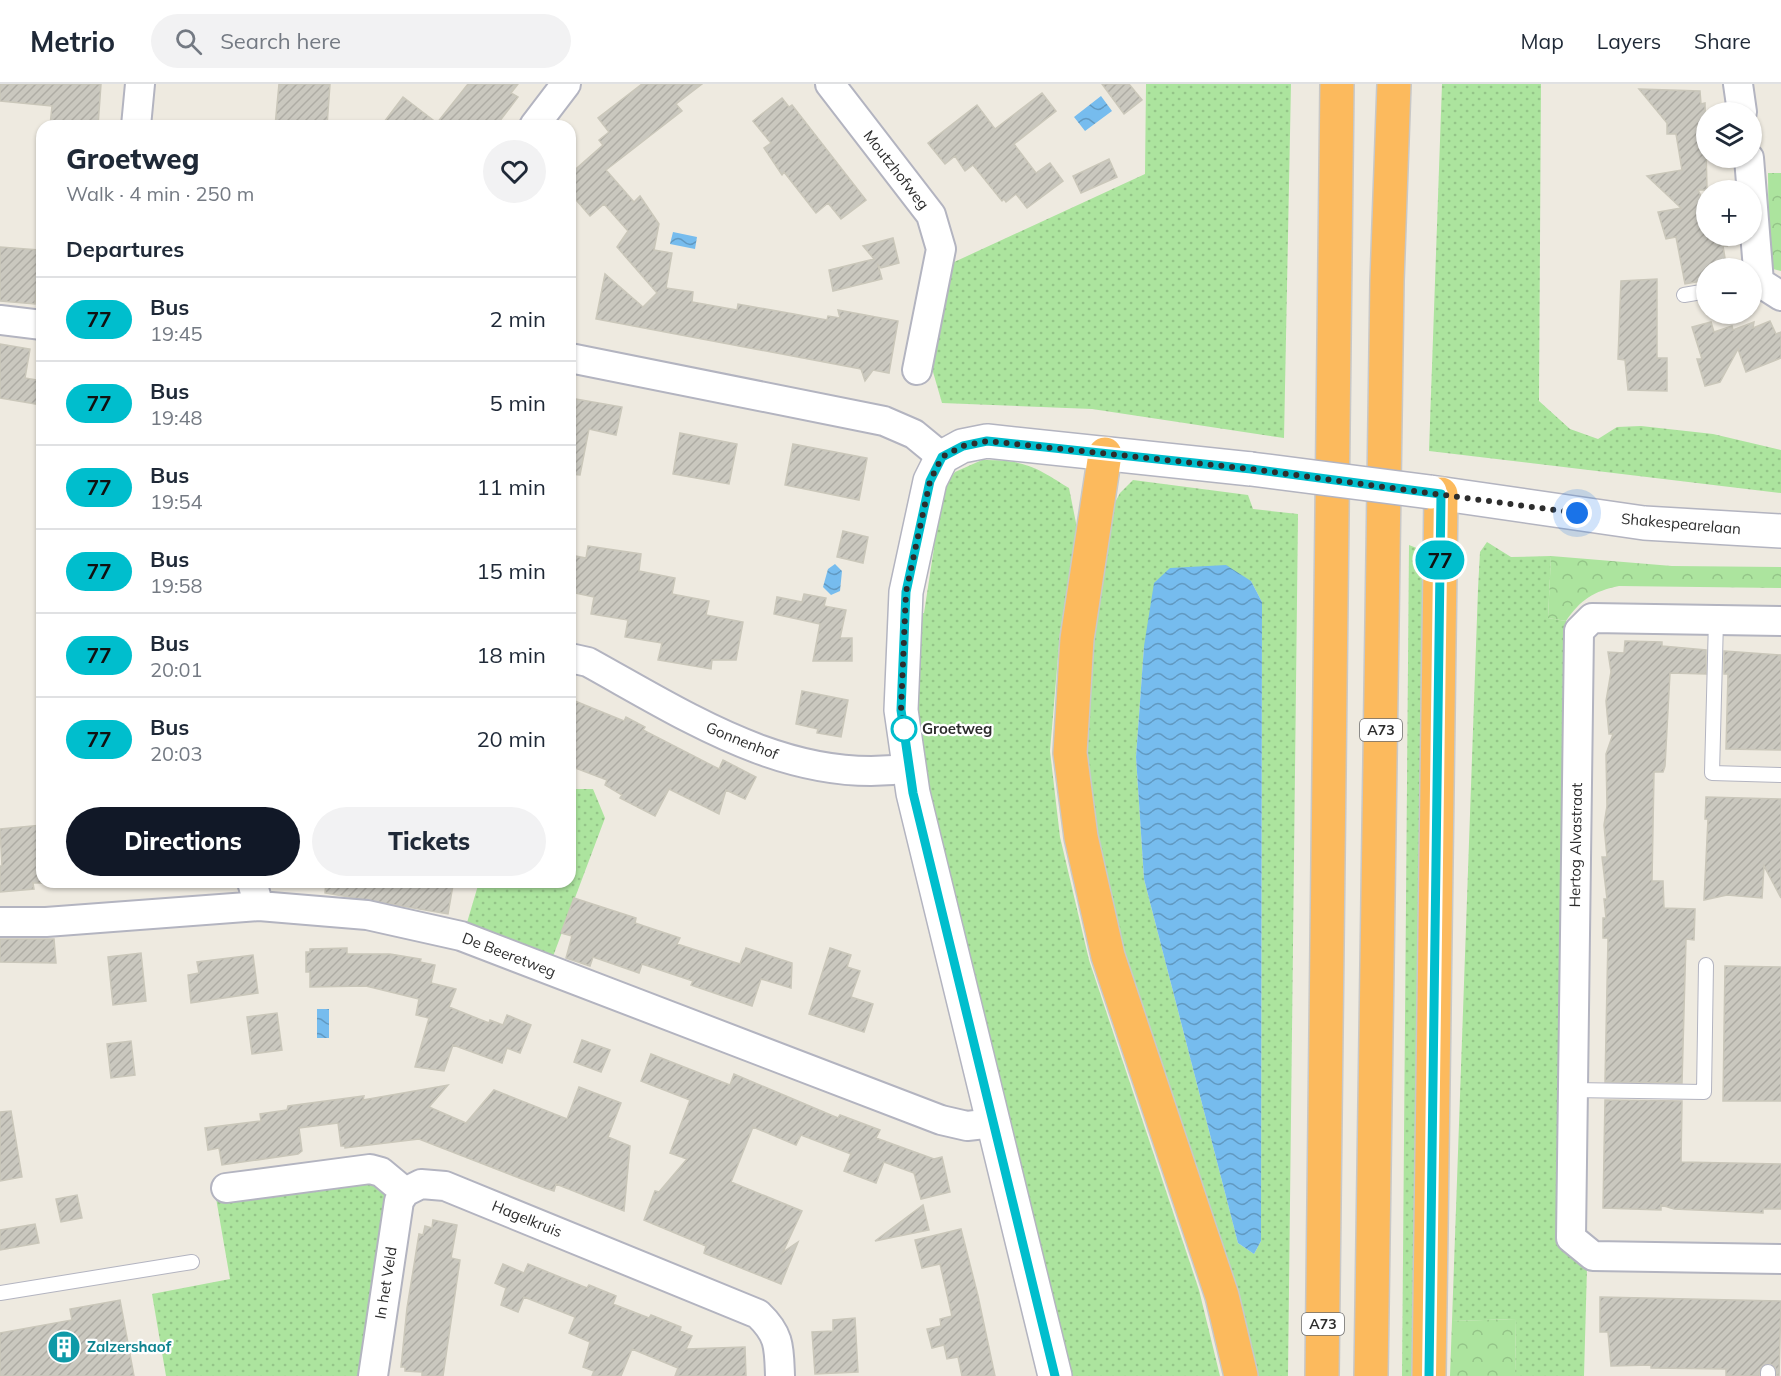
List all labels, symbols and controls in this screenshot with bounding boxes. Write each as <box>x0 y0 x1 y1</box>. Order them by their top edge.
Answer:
search box <box>151 14 571 68</box>
text: Metrio <box>30 24 115 59</box>
icon: search <box>172 25 205 58</box>
text: Search here <box>220 27 341 55</box>
text: Map <box>1521 28 1564 54</box>
text: Layers <box>1597 28 1661 54</box>
text: Share <box>1694 28 1751 54</box>
map controls <box>1696 102 1762 324</box>
button: layers <box>1696 102 1762 168</box>
street label: Moutzhofweg <box>860 126 933 213</box>
button: heart <box>483 140 546 203</box>
text: Groetweg <box>66 141 199 176</box>
button: + <box>1696 180 1762 246</box>
text: Walk · 4 min · 250 m <box>66 181 254 206</box>
text: Departures <box>66 235 184 263</box>
button: − <box>1696 258 1762 324</box>
text: Bus <box>150 293 189 321</box>
text: 2 min <box>490 305 546 333</box>
text: 77 <box>86 306 112 332</box>
text: 19:45 <box>150 321 203 346</box>
text: Bus <box>150 377 189 405</box>
text: 5 min <box>490 389 546 417</box>
text: 77 <box>86 390 112 416</box>
text: 19:48 <box>150 405 203 430</box>
text: Bus <box>150 461 189 489</box>
text: 11 min <box>476 473 546 501</box>
text: 77 <box>86 474 112 500</box>
text: 19:54 <box>150 489 203 514</box>
your location <box>1562 498 1592 528</box>
street label: Shakespearelaan <box>1620 509 1742 538</box>
line badge: 77 <box>1413 540 1467 580</box>
text: Bus <box>150 545 189 573</box>
text: 77 <box>1427 547 1453 573</box>
text: 15 min <box>476 557 546 585</box>
text: 77 <box>86 558 112 584</box>
text: 19:58 <box>150 573 203 598</box>
text: Bus <box>150 629 189 657</box>
text: 18 min <box>476 641 546 669</box>
text: 77 <box>86 642 112 668</box>
text: 20:01 <box>150 657 203 682</box>
text: Bus <box>150 713 189 741</box>
marker: Groetweg <box>891 716 917 742</box>
street label: Gonnenhof <box>703 717 782 764</box>
place label: Groetweg <box>922 719 992 738</box>
road number: A73 <box>1360 719 1402 741</box>
text: 20 min <box>476 725 546 753</box>
text: 77 <box>86 726 112 752</box>
text: 20:03 <box>150 741 203 766</box>
street label: Hertog Alvastraat <box>1565 782 1586 908</box>
button: Directions <box>66 807 300 876</box>
button: Tickets <box>312 807 546 876</box>
street label: De Beeretweg <box>460 928 559 981</box>
street label: Hagelkruis <box>489 1196 565 1241</box>
street label: In het Veld <box>370 1245 401 1320</box>
road number: A73 <box>1302 1313 1344 1335</box>
building icon: Zalzershaof <box>46 1329 82 1365</box>
place label: Zalzershaof <box>87 1337 172 1356</box>

